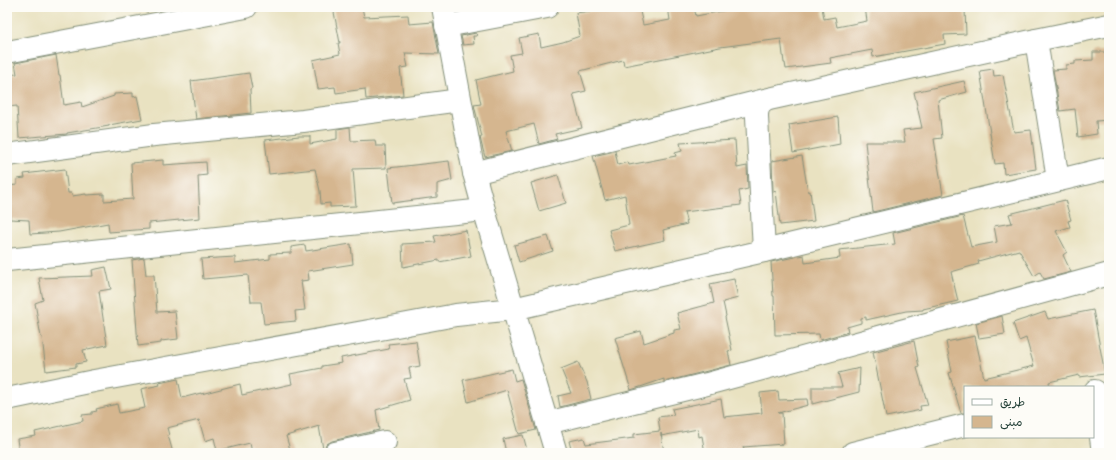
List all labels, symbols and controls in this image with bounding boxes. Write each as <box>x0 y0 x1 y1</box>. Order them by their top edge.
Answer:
legend <box>964 386 1094 438</box>
text: طريق <box>1000 394 1025 411</box>
text: مبنى <box>1000 414 1023 431</box>

